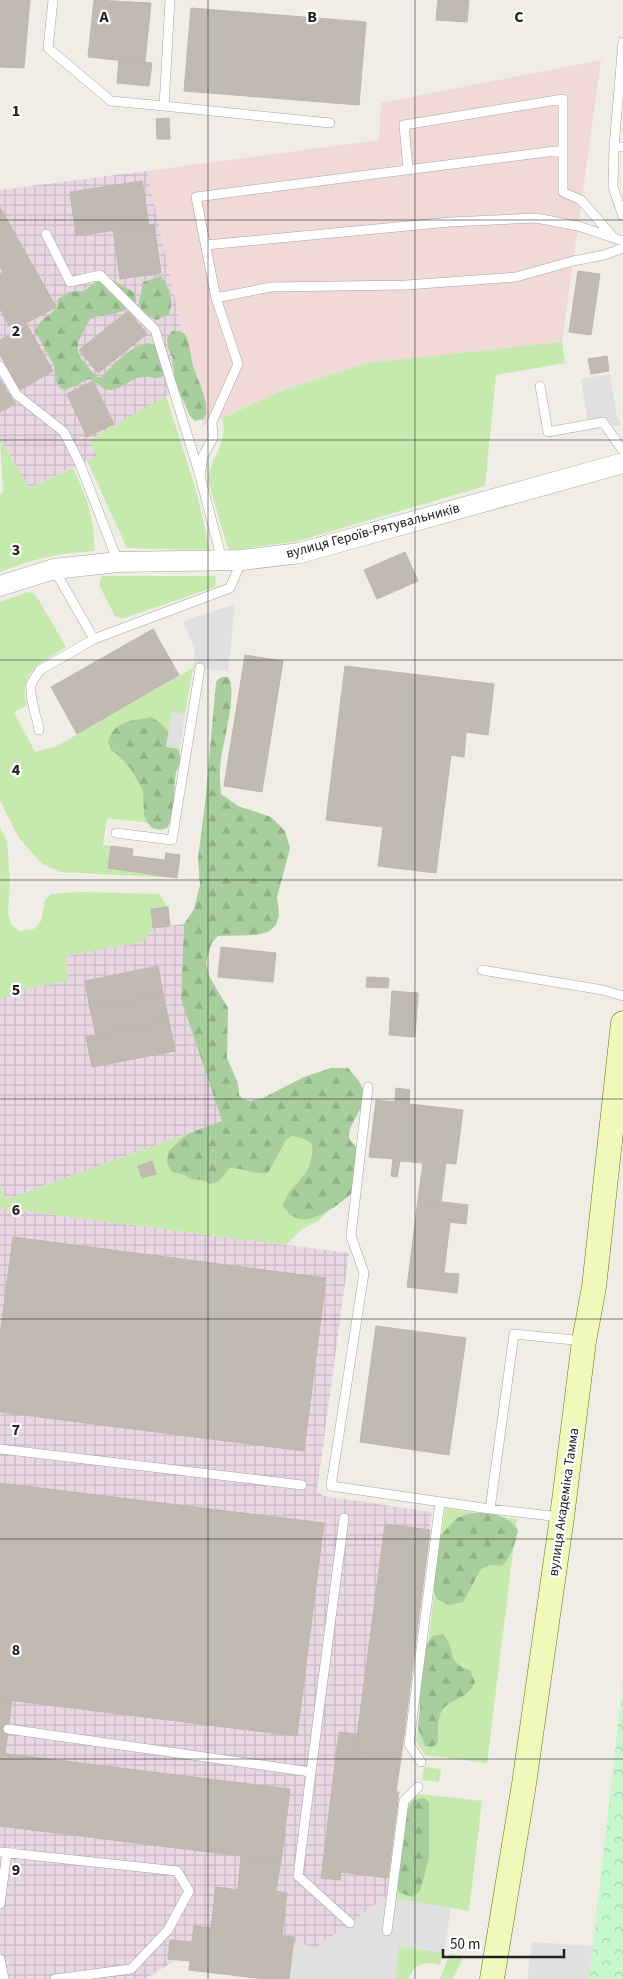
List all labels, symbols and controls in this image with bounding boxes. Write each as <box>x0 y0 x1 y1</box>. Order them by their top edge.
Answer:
text: A <box>98 6 109 28</box>
text: B <box>307 6 317 28</box>
text: C <box>514 6 524 28</box>
text: 1 <box>12 100 20 122</box>
text: 2 <box>12 320 20 342</box>
street label: вулиця Героїв-Рятувальників <box>284 498 462 564</box>
text: 3 <box>12 539 20 561</box>
text: 4 <box>12 759 21 781</box>
text: 5 <box>12 979 20 1001</box>
text: 6 <box>12 1199 20 1221</box>
text: 7 <box>12 1419 20 1441</box>
street label: вулиця Академіка Тамма <box>544 1426 584 1578</box>
text: 8 <box>12 1639 20 1661</box>
text: 9 <box>12 1859 20 1881</box>
scale bar <box>443 1926 564 1958</box>
text: 50 m <box>450 1934 480 1955</box>

